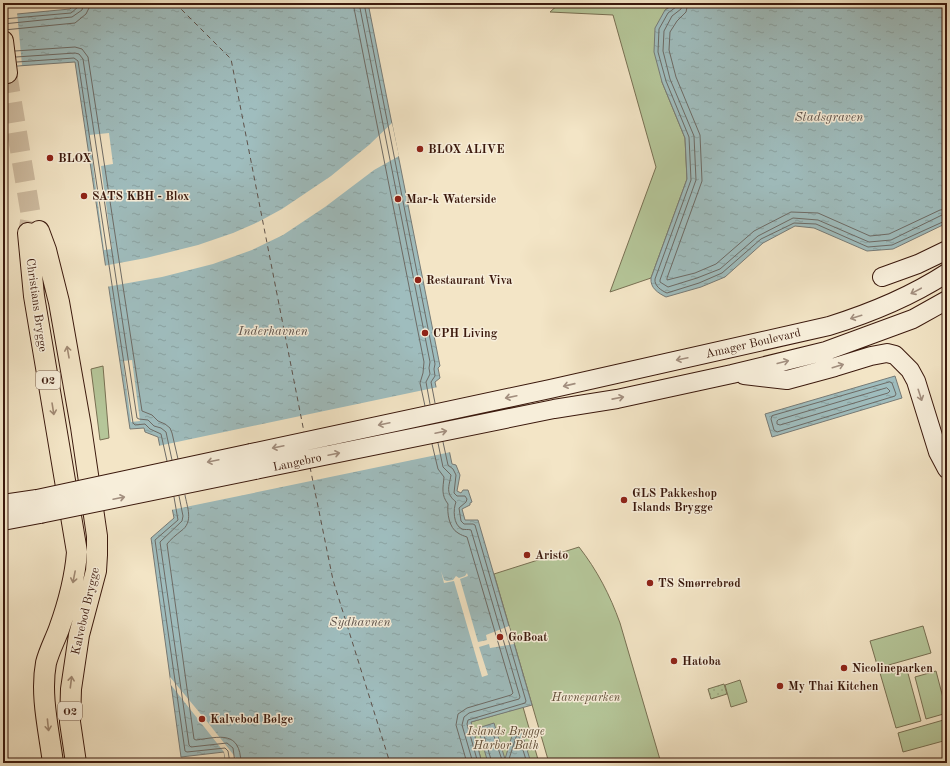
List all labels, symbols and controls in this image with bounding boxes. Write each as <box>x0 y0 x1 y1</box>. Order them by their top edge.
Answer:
water label: Stadsgraven <box>795 111 864 124</box>
marker: BLOX ALIVE <box>415 144 425 154</box>
place label: BLOX ALIVE <box>428 144 504 156</box>
marker: BLOX <box>45 153 55 163</box>
place label: BLOX <box>58 153 91 165</box>
marker: SATS KBH - Blox <box>79 191 89 201</box>
place label: SATS KBH - Blox <box>92 191 189 203</box>
marker: Mar-k Waterside <box>393 194 403 204</box>
place label: Mar-k Waterside <box>406 194 497 206</box>
street label: Christians Brygge <box>23 258 49 353</box>
marker: Restaurant Viva <box>413 275 423 285</box>
place label: Restaurant Viva <box>426 275 512 287</box>
one-way arrow <box>910 288 922 296</box>
one-way arrow <box>850 314 863 321</box>
water label: Inderhavnen <box>237 325 309 338</box>
street label: Amager Boulevard <box>704 327 802 361</box>
marker: CPH Living <box>420 328 430 338</box>
place label: CPH Living <box>433 328 498 340</box>
one-way arrow <box>64 346 72 359</box>
one-way arrow <box>676 356 689 364</box>
one-way arrow <box>776 357 789 365</box>
one-way arrow <box>832 362 845 369</box>
road number: O2 <box>36 371 60 389</box>
one-way arrow <box>562 381 575 389</box>
one-way arrow <box>917 388 924 401</box>
one-way arrow <box>505 394 518 402</box>
one-way arrow <box>611 394 624 402</box>
one-way arrow <box>49 402 57 415</box>
one-way arrow <box>378 421 391 429</box>
one-way arrow <box>434 427 447 435</box>
one-way arrow <box>272 443 285 451</box>
one-way arrow <box>327 449 340 457</box>
street label: Langebro <box>272 452 323 474</box>
one-way arrow <box>207 457 220 465</box>
place label: GLS Pakkeshop Islands Brygge <box>632 488 717 514</box>
one-way arrow <box>112 494 125 502</box>
marker: GLS Pakkeshop Islands Brygge <box>619 495 629 505</box>
marker: Aristo <box>522 550 532 560</box>
place label: Aristo <box>535 550 568 562</box>
street label: Kalvebod Brygge <box>70 566 102 656</box>
one-way arrow <box>69 570 77 583</box>
marker: TS Smørrebrød <box>645 578 655 588</box>
place label: TS Smørrebrød <box>658 578 741 590</box>
water label: Sydhavnen <box>329 616 391 629</box>
marker: GoBoat <box>495 632 505 642</box>
place label: GoBoat <box>508 632 548 644</box>
marker: Hatoba <box>669 656 679 666</box>
place label: Hatoba <box>682 656 721 668</box>
marker: Nicolineparken <box>839 663 849 673</box>
place label: Nicolineparken <box>852 663 933 675</box>
one-way arrow <box>68 676 75 689</box>
marker: My Thai Kitchen <box>775 681 785 691</box>
place label: My Thai Kitchen <box>788 681 879 693</box>
park label: Havneparken <box>551 692 621 704</box>
road number: O2 <box>58 702 82 720</box>
marker: Kalvebod Bølge <box>197 714 207 724</box>
place label: Kalvebod Bølge <box>210 714 293 726</box>
one-way arrow <box>44 718 52 731</box>
park label: Islands Brygge Harbor Bath <box>466 726 545 752</box>

